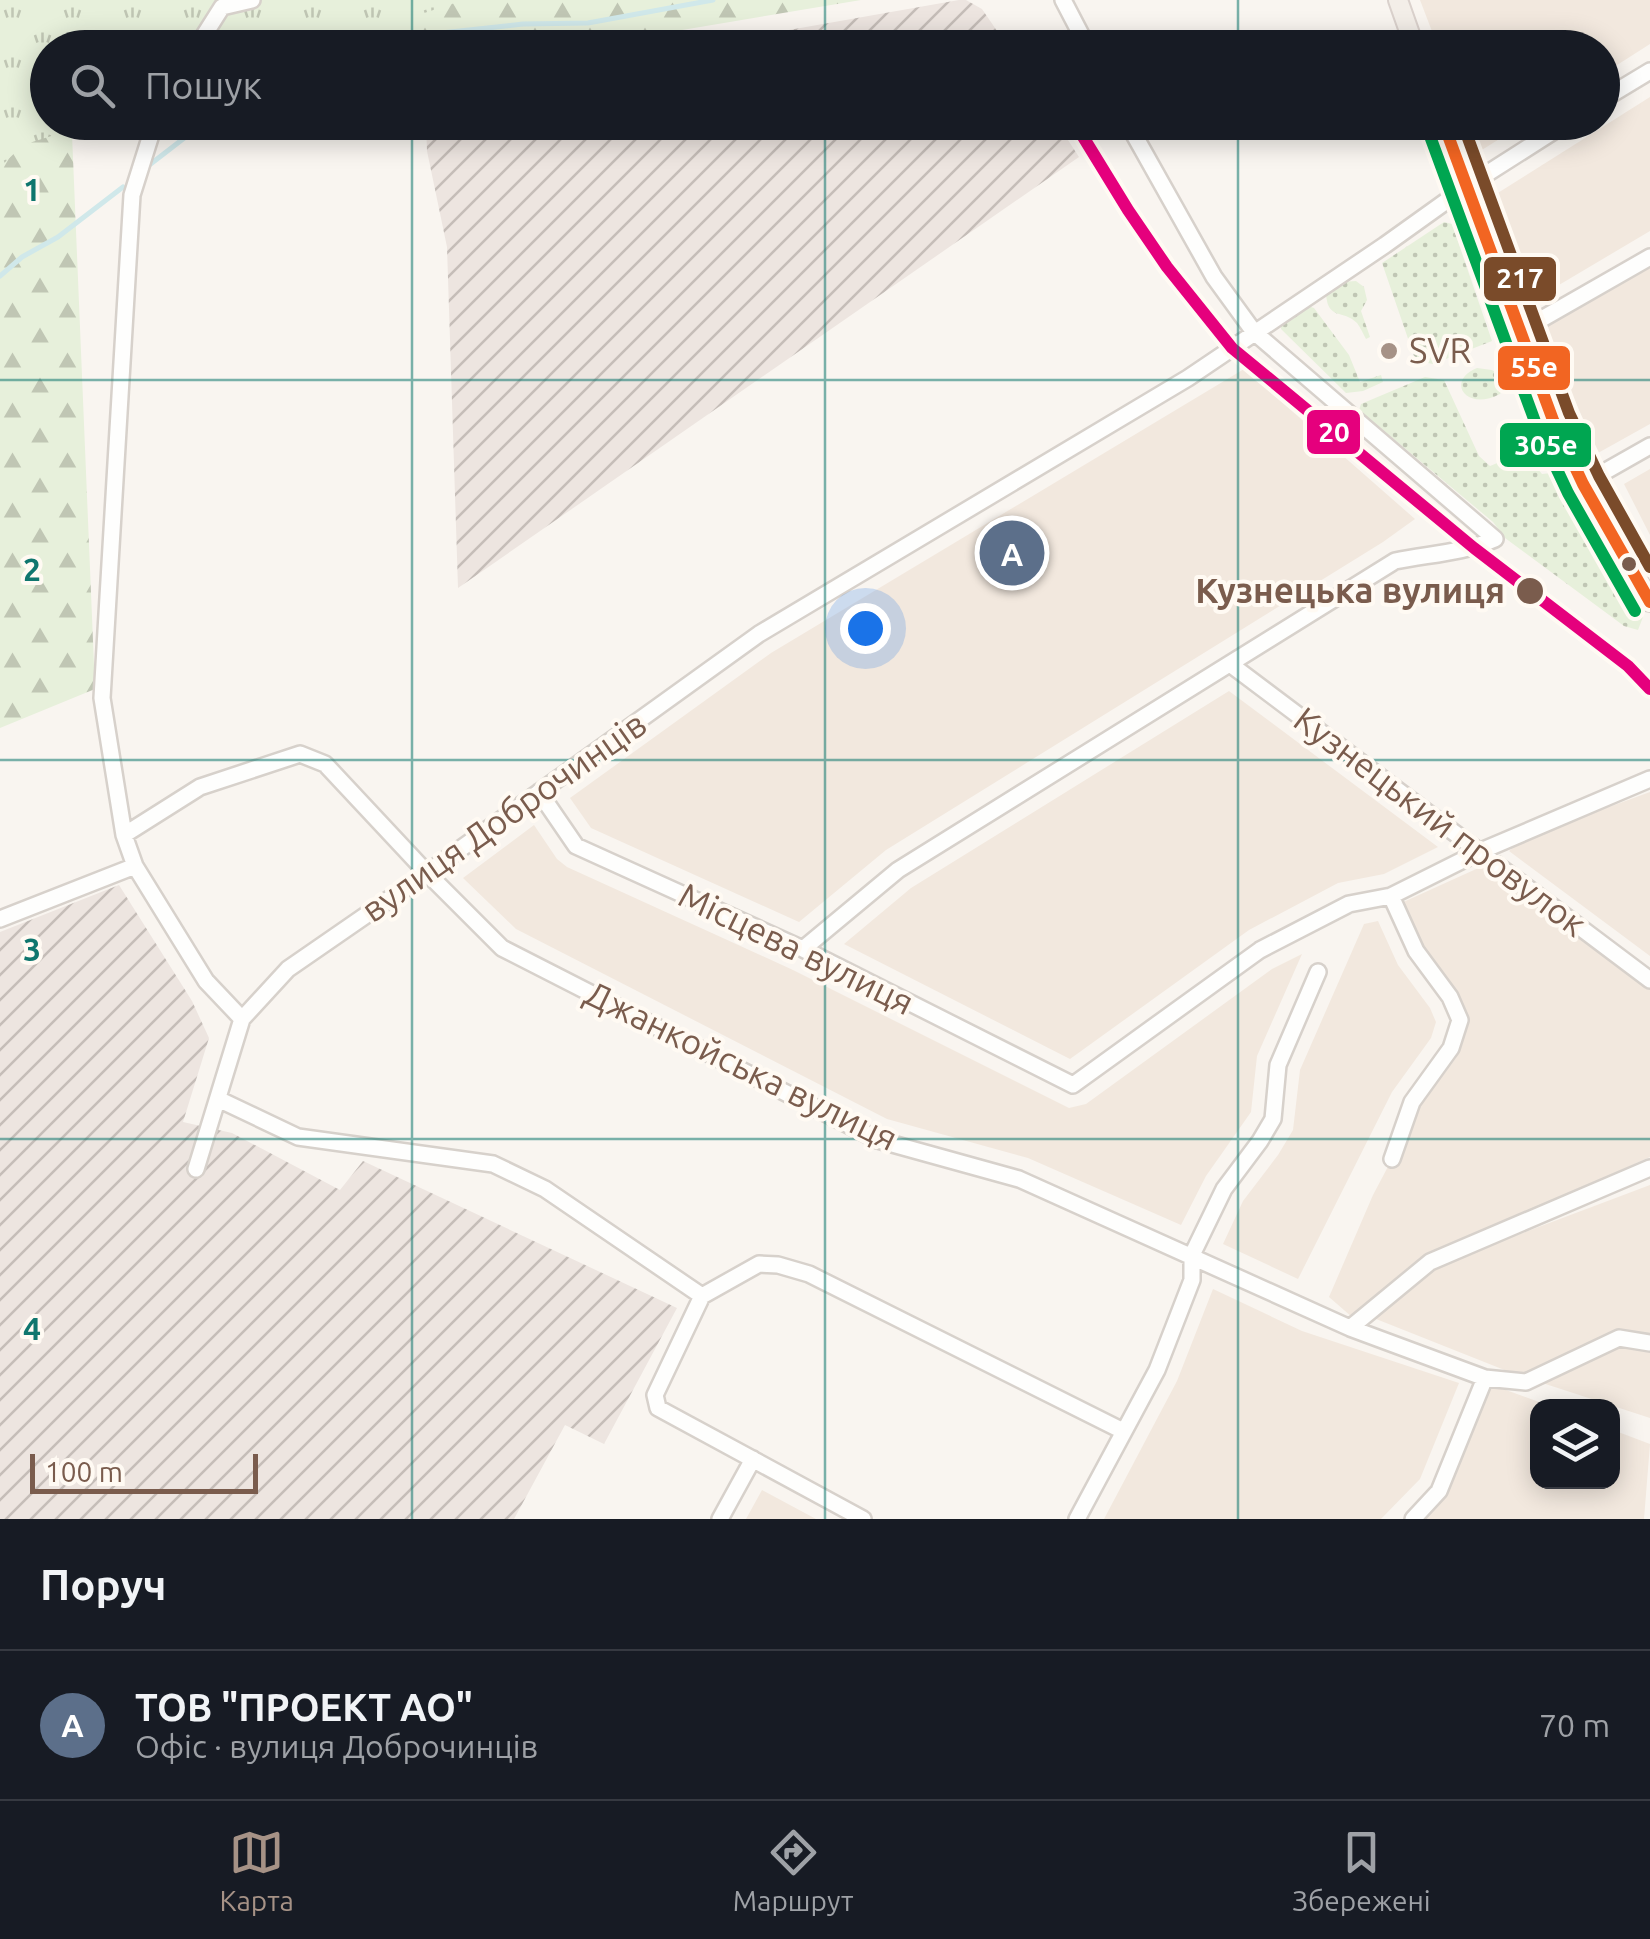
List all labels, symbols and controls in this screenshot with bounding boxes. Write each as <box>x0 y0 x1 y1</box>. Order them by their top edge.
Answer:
search box <box>30 30 1620 140</box>
icon: search <box>65 58 120 113</box>
text: Пошук <box>145 64 262 106</box>
text: 1 <box>23 171 41 207</box>
line badge: 217 <box>1482 255 1558 303</box>
text: 217 <box>1496 262 1544 293</box>
place label: SVR <box>1409 330 1471 370</box>
marker: SVR <box>1378 340 1400 362</box>
line badge: 55е <box>1496 344 1572 392</box>
text: 55е <box>1510 351 1558 382</box>
line badge: 20 <box>1305 408 1362 456</box>
text: 20 <box>1318 416 1350 447</box>
line badge: 305e <box>1498 421 1593 469</box>
text: 305e <box>1514 429 1578 460</box>
pin: A <box>980 516 1044 590</box>
text: 2 <box>23 551 41 587</box>
unlabelled marker <box>1619 554 1639 574</box>
place label: Кузнецька вулиця <box>1195 570 1505 610</box>
marker: Кузнецька вулиця <box>1514 575 1546 607</box>
your location <box>840 603 891 654</box>
street label: Кузнецький провулок <box>1287 698 1594 944</box>
street label: вулиця Доброчинців <box>354 703 653 929</box>
street label: Місцева вулиця <box>673 874 920 1022</box>
text: 3 <box>23 931 41 967</box>
street label: Джанкойська вулиця <box>579 972 904 1158</box>
text: 4 <box>23 1310 41 1346</box>
map controls <box>1530 1399 1620 1489</box>
button: layers <box>1530 1399 1620 1489</box>
scale bar <box>30 1449 258 1494</box>
text: 100 m <box>45 1456 123 1487</box>
text: Поруч <box>40 1561 166 1608</box>
text: ТОВ "ПРОЕКТ АО" <box>135 1686 473 1728</box>
text: A <box>61 1707 84 1743</box>
text: 70 m <box>1539 1707 1610 1743</box>
text: Офіс · вулиця Доброчинців <box>135 1728 538 1764</box>
tab: Карта <box>219 1825 294 1916</box>
tab: Маршрут <box>733 1825 853 1916</box>
tab: Збережені <box>1292 1825 1431 1916</box>

